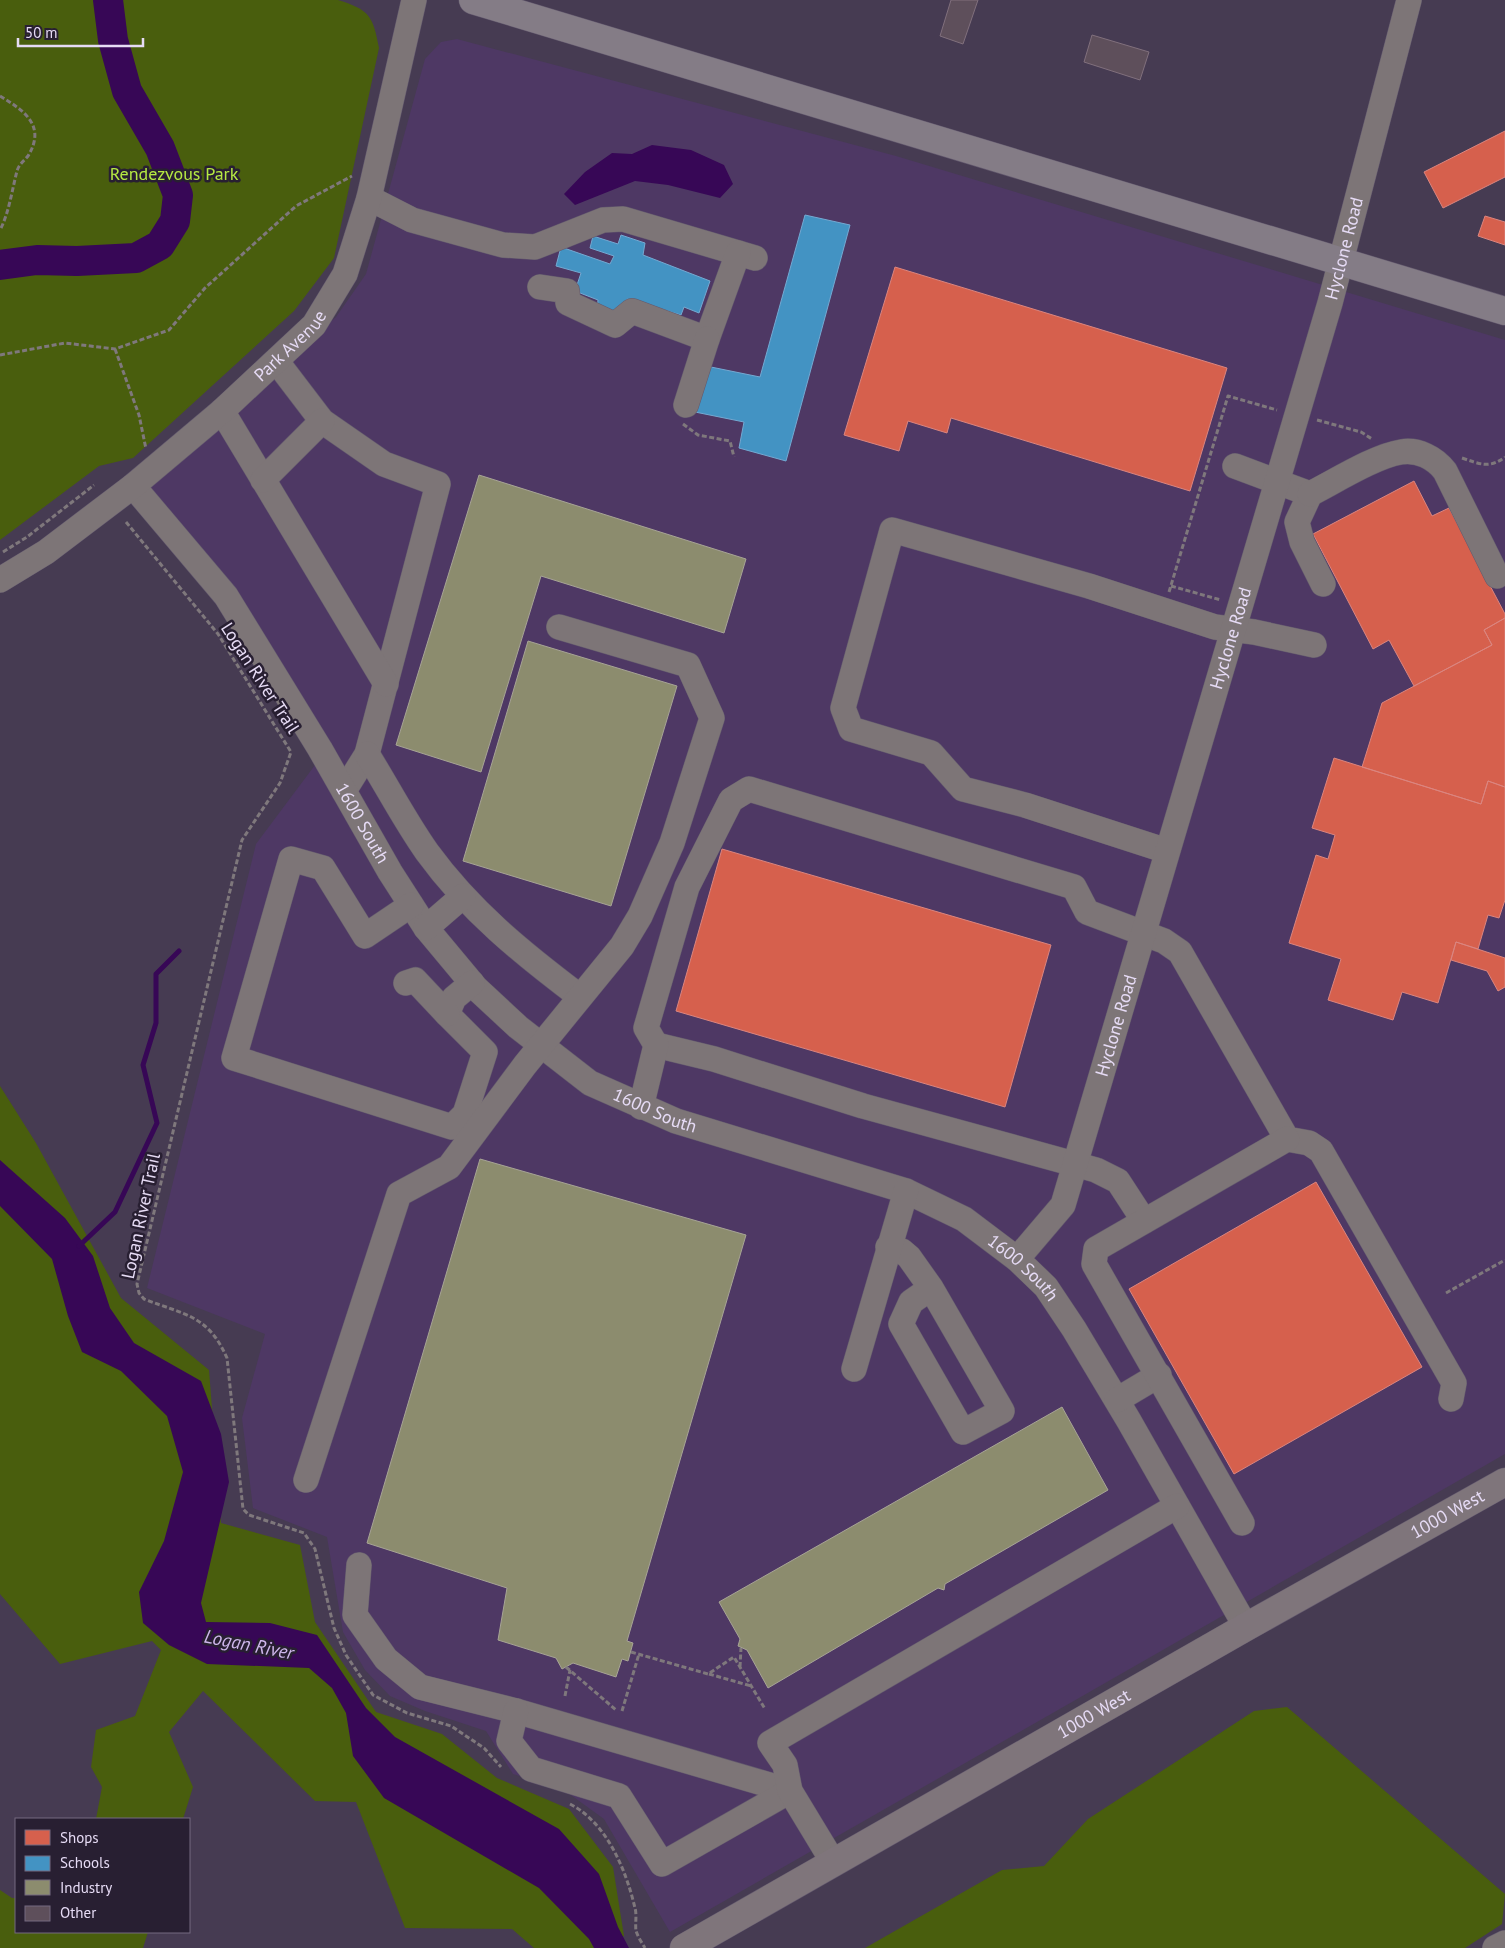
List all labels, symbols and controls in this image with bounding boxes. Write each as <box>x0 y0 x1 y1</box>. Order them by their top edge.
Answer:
scale bar <box>18 15 142 47</box>
text: 50 m <box>25 23 58 42</box>
park label: Rendezvous Park <box>110 162 239 185</box>
street label: Hyclone Road <box>1319 194 1368 302</box>
street label: Park Avenue <box>249 306 331 386</box>
street label: Hyclone Road <box>1204 584 1256 692</box>
street label: Logan River Trail <box>216 618 305 738</box>
street label: 1600 South <box>331 779 395 867</box>
street label: Hyclone Road <box>1090 972 1142 1079</box>
street label: 1600 South <box>610 1083 700 1138</box>
street label: Logan River Trail <box>116 1150 165 1281</box>
street label: 1600 South <box>983 1229 1064 1305</box>
street label: 1000 West <box>1406 1484 1488 1544</box>
water label: Logan River <box>202 1624 297 1665</box>
street label: 1000 West <box>1053 1683 1134 1743</box>
legend <box>15 1818 190 1933</box>
text: Shops <box>60 1828 99 1847</box>
text: Schools <box>60 1853 110 1872</box>
text: Industry <box>60 1878 112 1897</box>
text: Other <box>60 1903 96 1922</box>

